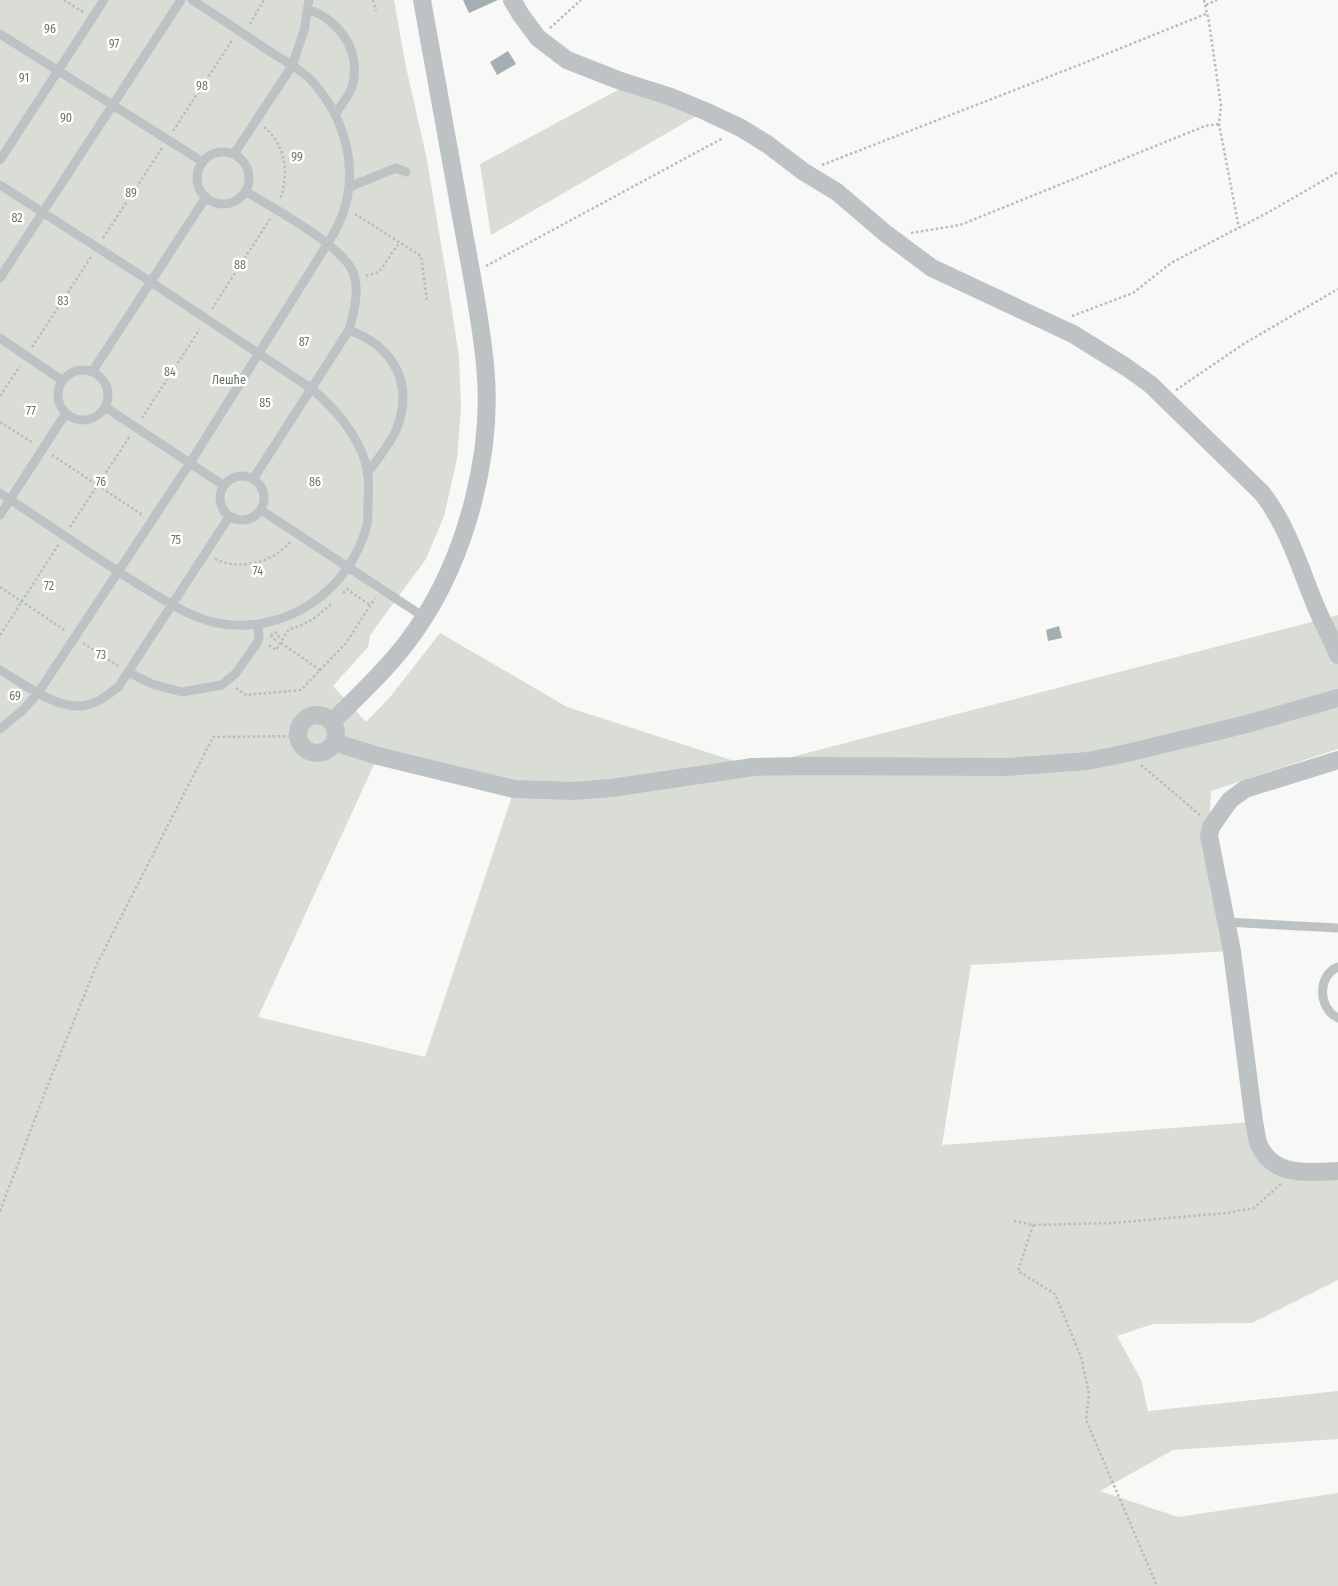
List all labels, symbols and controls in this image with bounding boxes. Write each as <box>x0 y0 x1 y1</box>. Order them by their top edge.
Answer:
park label: 96 <box>44 22 56 36</box>
park label: 97 <box>109 37 119 51</box>
park label: 91 <box>19 71 29 85</box>
park label: 98 <box>196 79 208 93</box>
park label: 90 <box>60 111 72 125</box>
park label: 99 <box>291 150 303 164</box>
park label: 89 <box>125 186 137 200</box>
park label: 82 <box>11 211 23 225</box>
park label: 88 <box>234 258 246 272</box>
park label: 83 <box>57 294 69 308</box>
park label: 87 <box>299 335 309 349</box>
park label: 84 <box>164 365 176 379</box>
park label: Лешће <box>212 373 246 387</box>
park label: 85 <box>259 396 271 410</box>
park label: 77 <box>26 404 36 418</box>
park label: 76 <box>96 475 106 489</box>
park label: 86 <box>309 475 321 489</box>
park label: 75 <box>171 533 182 547</box>
park label: 74 <box>253 564 263 578</box>
park label: 72 <box>44 579 54 593</box>
park label: 73 <box>96 648 106 662</box>
park label: 69 <box>9 689 21 703</box>

